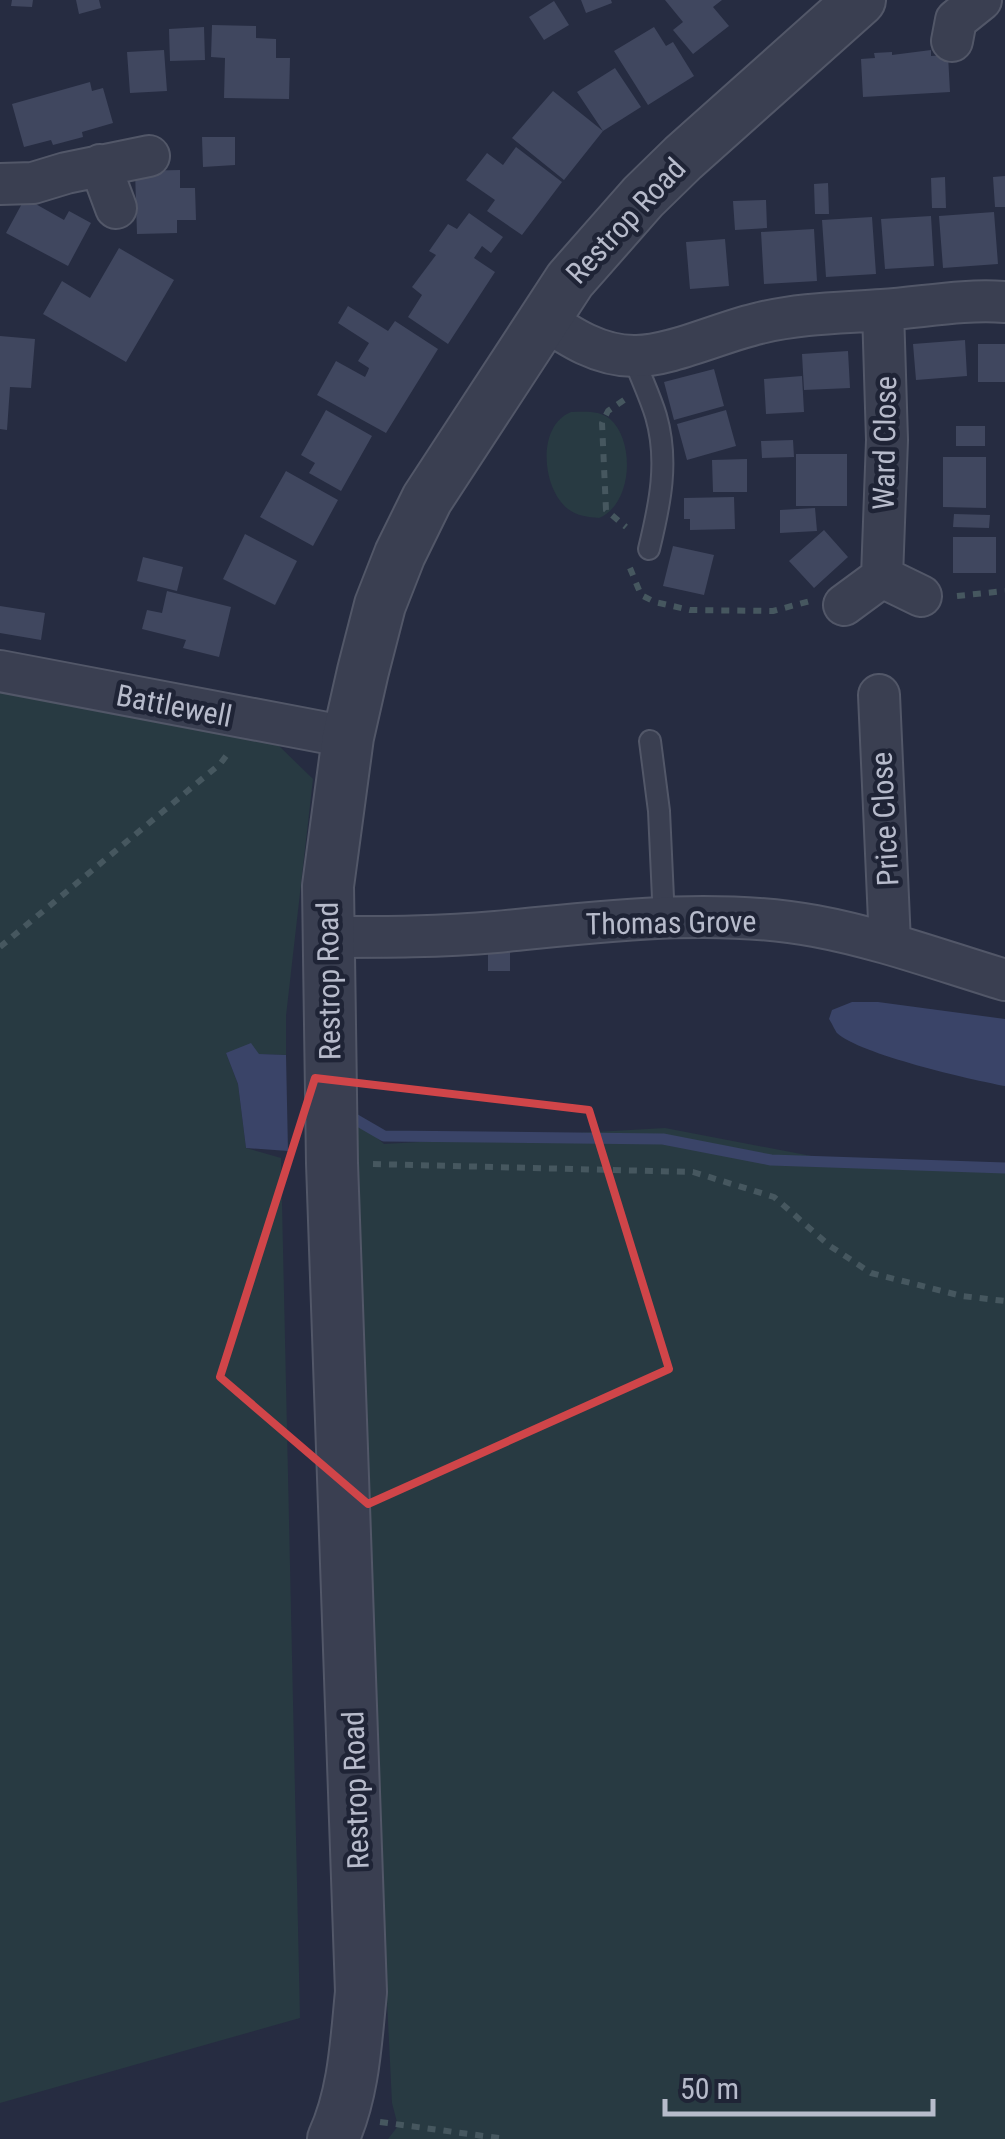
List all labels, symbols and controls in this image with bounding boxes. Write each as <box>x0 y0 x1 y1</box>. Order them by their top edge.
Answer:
street label: Restrop Road <box>559 151 692 291</box>
street label: Ward Close <box>866 376 903 510</box>
street label: Battlewell <box>113 677 235 734</box>
street label: Price Close <box>864 751 905 887</box>
street label: Restrop Road <box>310 902 347 1060</box>
street label: Thomas Grove <box>585 904 757 941</box>
street label: Restrop Road <box>335 1710 376 1870</box>
scale bar <box>665 2054 932 2116</box>
text: 50 m <box>680 2071 739 2106</box>

